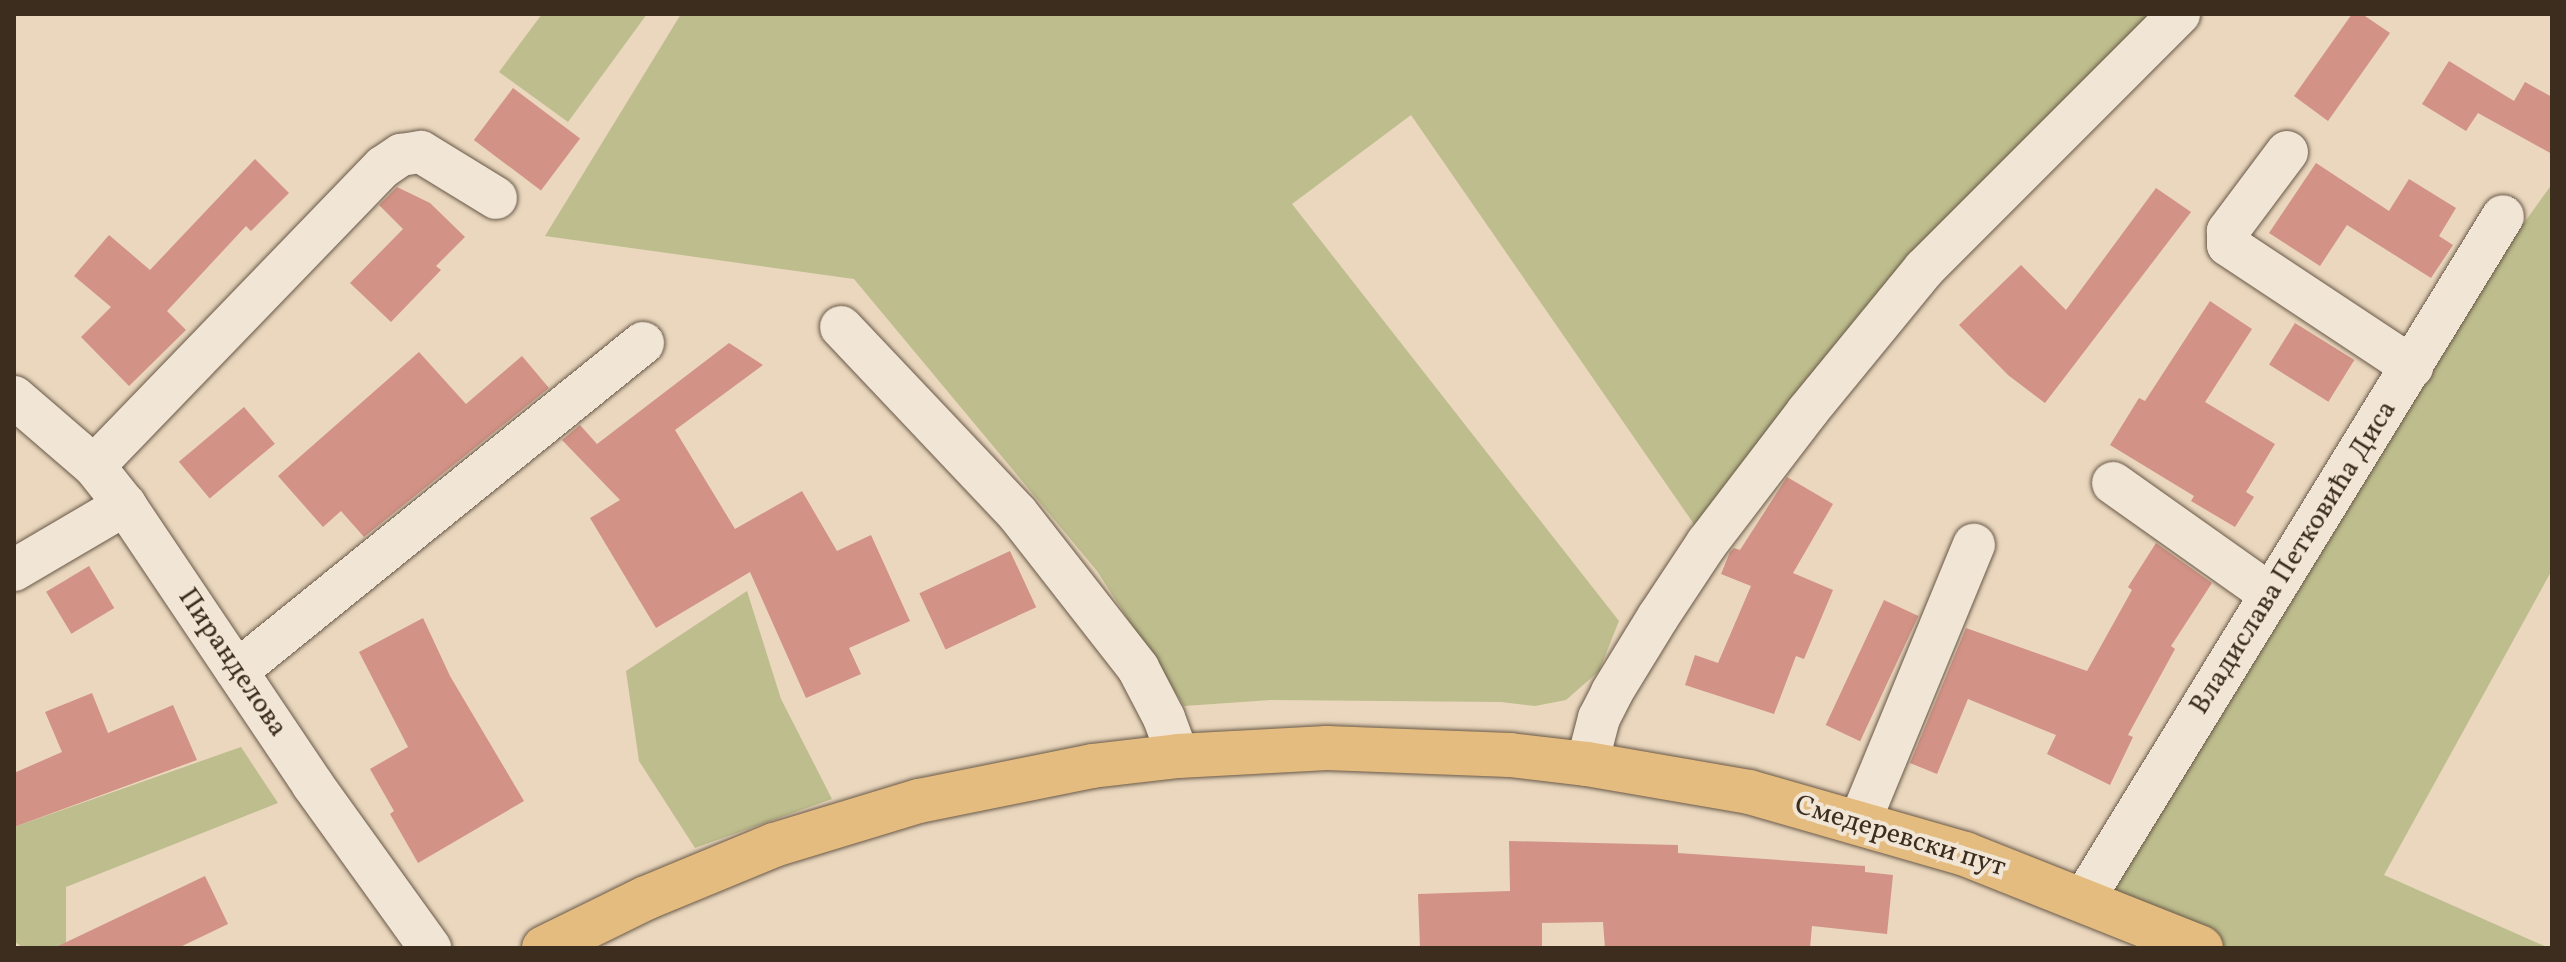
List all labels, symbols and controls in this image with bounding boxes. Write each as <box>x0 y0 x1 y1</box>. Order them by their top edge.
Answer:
street label: Владислава Петковића Диса <box>2183 395 2405 721</box>
street label: Пиранделова <box>170 582 294 744</box>
street label: Смедеревски пут <box>1790 789 2010 885</box>

